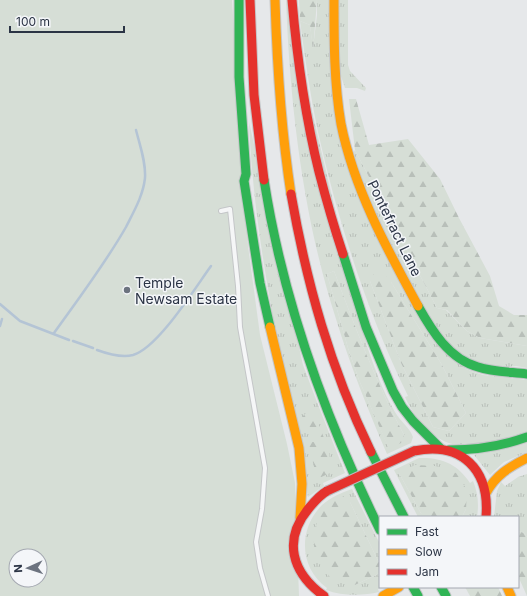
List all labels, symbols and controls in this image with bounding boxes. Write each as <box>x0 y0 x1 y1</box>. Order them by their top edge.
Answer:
scale bar <box>10 8 124 34</box>
text: 100 m <box>16 14 50 29</box>
street label: Pontefract Lane <box>364 177 426 279</box>
place label: Temple Newsam Estate <box>135 274 237 307</box>
marker: Temple Newsam Estate <box>122 285 132 295</box>
legend <box>379 516 519 588</box>
text: Fast <box>415 524 439 539</box>
text: Slow <box>415 544 443 559</box>
north arrow <box>8 548 48 588</box>
text: N <box>11 564 25 573</box>
text: Jam <box>415 564 439 579</box>

